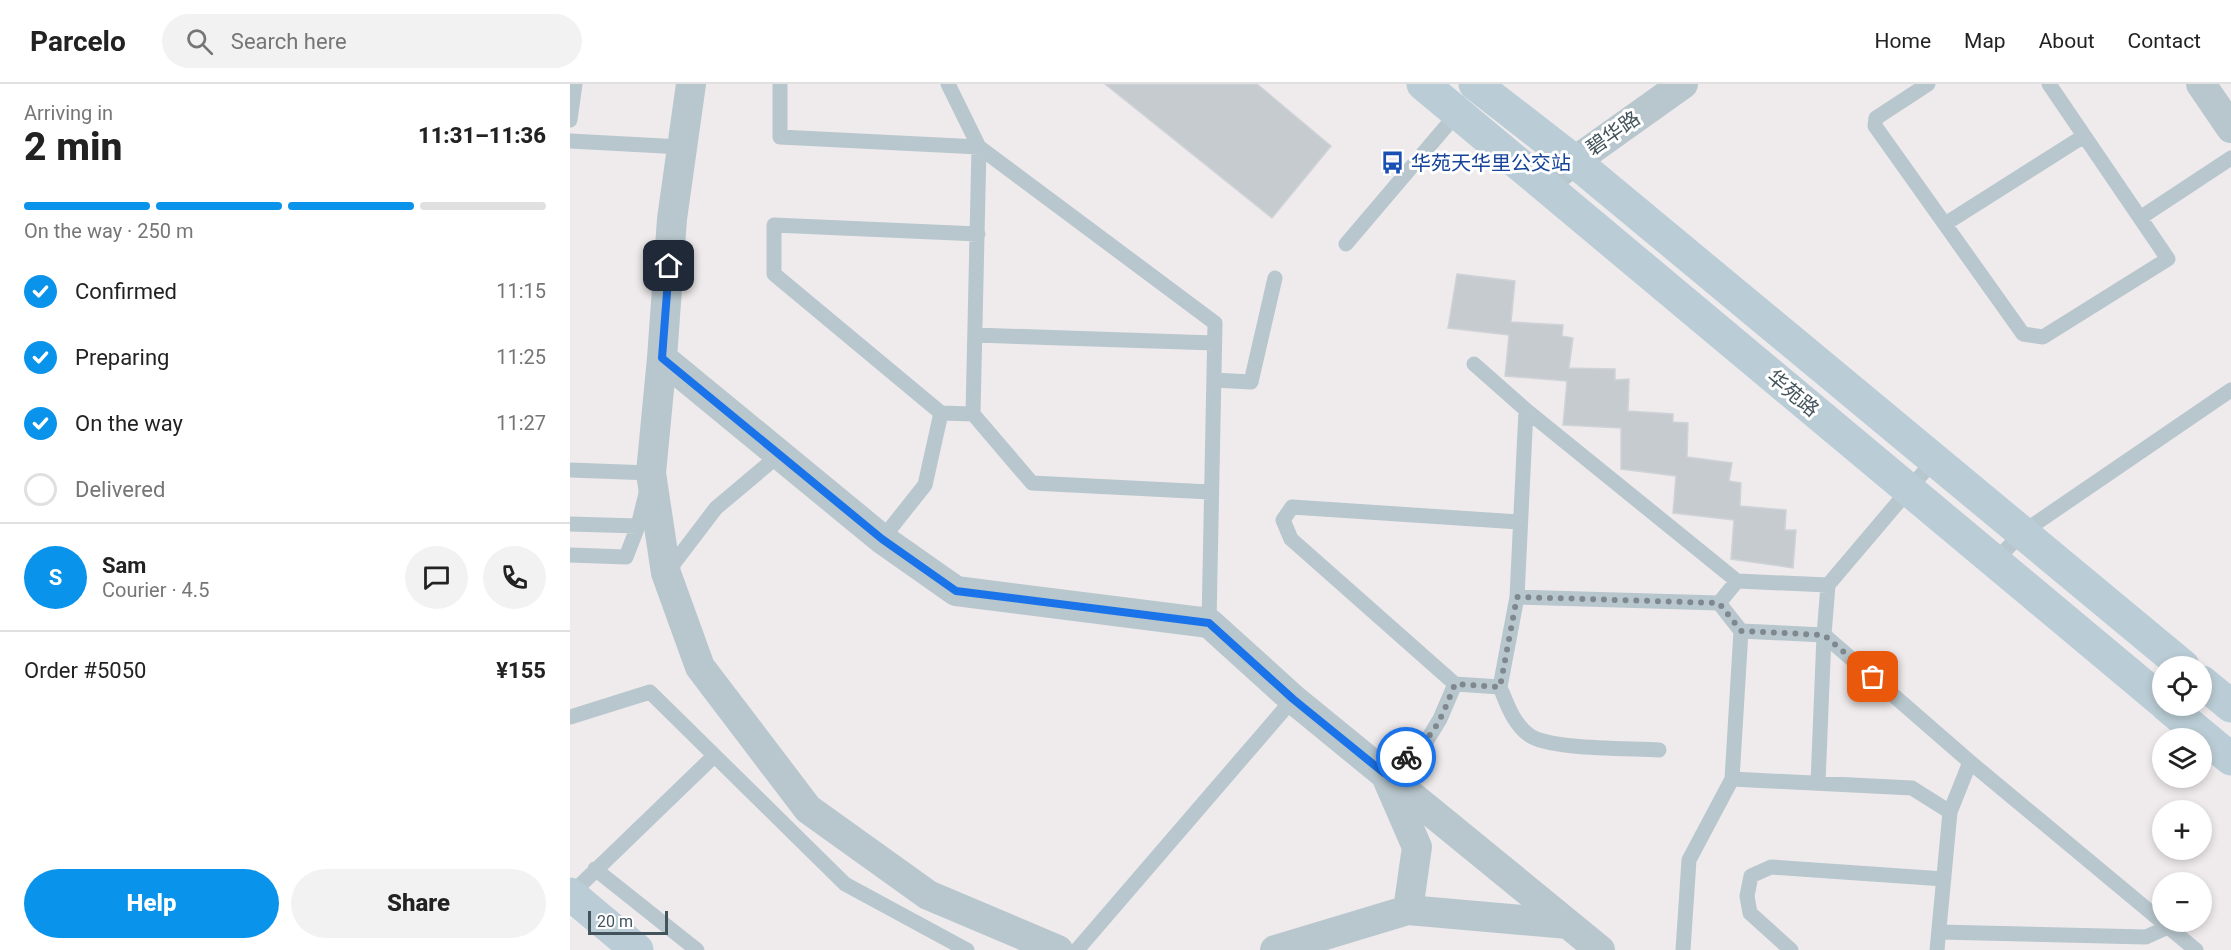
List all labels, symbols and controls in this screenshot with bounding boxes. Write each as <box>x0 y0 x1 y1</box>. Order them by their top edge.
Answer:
search box <box>162 14 582 68</box>
text: Parcelo <box>30 25 126 58</box>
icon: search <box>183 25 216 58</box>
text: Search here <box>231 29 347 54</box>
text: Home <box>1875 29 1931 53</box>
text: Map <box>1964 29 2006 53</box>
text: About <box>2039 29 2095 53</box>
text: Contact <box>2128 29 2201 53</box>
text: Arriving in <box>24 101 113 125</box>
street label: 碧华路 <box>1582 106 1644 160</box>
text: 11:31–11:36 <box>418 123 546 148</box>
text: 2 min <box>24 124 122 170</box>
bus stop icon: 华苑天华里公交站 <box>1380 150 1406 176</box>
place label: 华苑天华里公交站 <box>1411 151 1571 175</box>
text: On the way · 250 m <box>24 219 193 243</box>
pin <box>643 240 694 291</box>
icon: home <box>652 249 685 282</box>
icon: check <box>24 275 57 308</box>
text: Confirmed <box>75 279 177 304</box>
text: 11:15 <box>496 279 546 303</box>
icon: check <box>24 341 57 374</box>
text: Preparing <box>75 345 169 370</box>
text: 11:25 <box>496 345 546 369</box>
street label: 华苑路 <box>1762 365 1824 421</box>
icon: check <box>24 407 57 440</box>
text: On the way <box>75 411 183 436</box>
text: 11:27 <box>496 411 546 435</box>
text: Delivered <box>75 477 165 502</box>
button: chat <box>405 546 468 609</box>
button: phone <box>483 546 546 609</box>
text: Sam <box>102 553 146 578</box>
text: S <box>49 565 62 590</box>
text: Courier · 4.5 <box>102 578 209 602</box>
pin <box>1847 651 1898 702</box>
map controls <box>2152 656 2212 932</box>
button: locate <box>2152 656 2212 716</box>
text: Order #5050 <box>24 658 146 683</box>
text: ¥155 <box>496 658 546 683</box>
icon: bag <box>1856 660 1889 693</box>
courier <box>1376 727 1436 787</box>
button: layers <box>2152 728 2212 788</box>
icon: bike <box>1390 741 1423 774</box>
button: + <box>2152 800 2212 860</box>
button: Help <box>24 869 279 938</box>
button: Share <box>291 869 546 938</box>
button: − <box>2152 872 2212 932</box>
scale bar <box>588 908 668 936</box>
text: 20 m <box>597 912 633 931</box>

